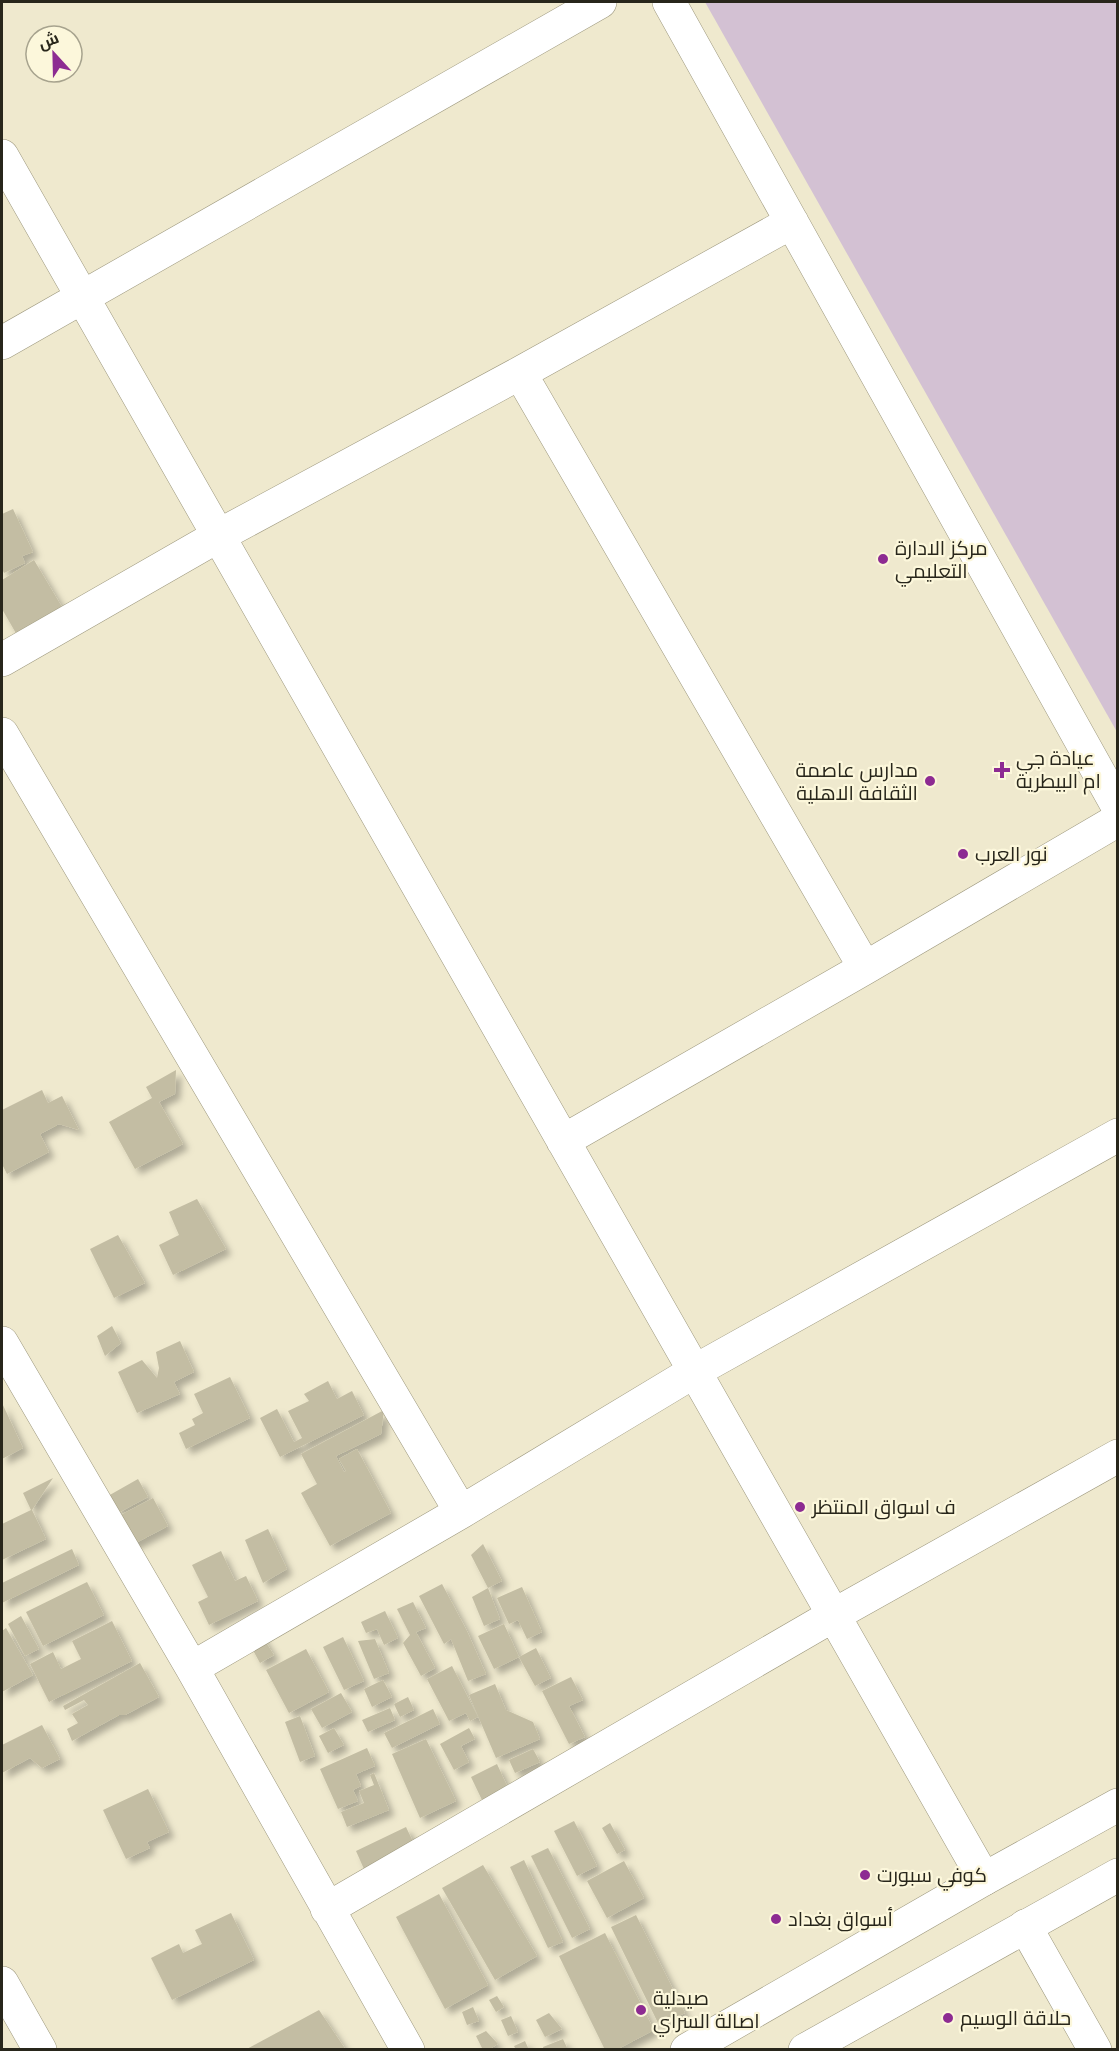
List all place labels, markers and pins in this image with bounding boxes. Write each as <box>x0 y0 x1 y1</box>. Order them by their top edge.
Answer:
place label: مركز الادارة التعليمي <box>895 536 988 587</box>
marker: مركز الادارة التعليمي <box>876 552 890 566</box>
place label: عيادة جي ام البيطرية <box>1016 746 1101 795</box>
place label: مدارس عاصمة الثقافة الاهلية <box>795 758 918 805</box>
marker: عيادة جي ام البيطرية <box>993 761 1011 779</box>
marker: مدارس عاصمة الثقافة الاهلية <box>923 774 937 788</box>
place label: نور العرب <box>975 842 1048 866</box>
marker: نور العرب <box>956 847 970 861</box>
place label: ف اسواق المنتظر <box>811 1495 956 1520</box>
marker: ف اسواق المنتظر <box>793 1500 807 1514</box>
place label: كوفي سبورت <box>877 1863 987 1891</box>
marker: كوفي سبورت <box>858 1868 872 1882</box>
place label: أسواق بغداد <box>788 1907 893 1932</box>
marker: أسواق بغداد <box>769 1912 783 1926</box>
place label: صيدلية اصالة السراي <box>653 1986 760 2037</box>
marker: صيدلية اصالة السراي <box>634 2003 648 2017</box>
place label: حلاقة الوسيم <box>960 2006 1071 2032</box>
marker: حلاقة الوسيم <box>941 2011 955 2025</box>

